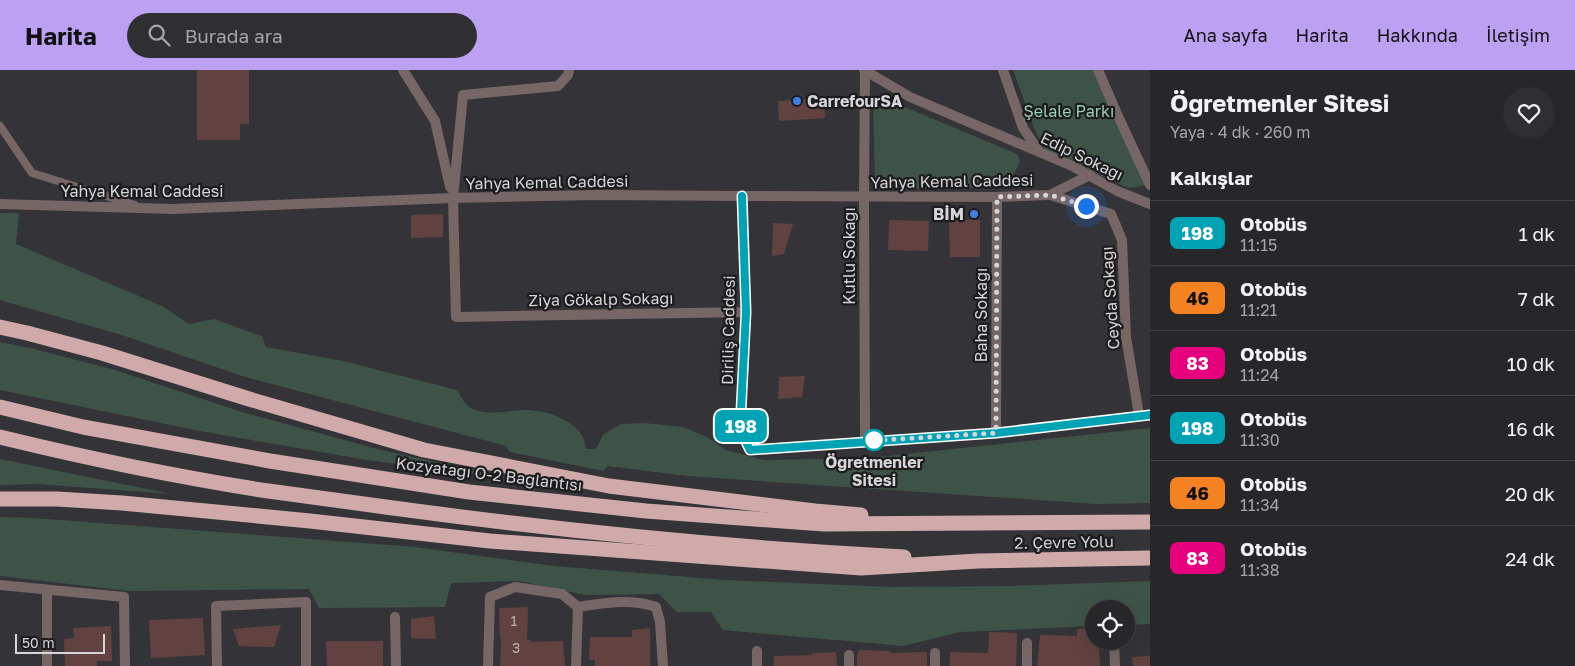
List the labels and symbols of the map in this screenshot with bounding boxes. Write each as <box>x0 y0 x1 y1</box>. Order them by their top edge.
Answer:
place label: CarrefourSA <box>807 91 903 111</box>
marker: CarrefourSA <box>791 95 803 107</box>
park label: Şelale Parkı <box>1024 101 1114 121</box>
street label: Edip Sokağı <box>1037 127 1127 185</box>
street label: Yahya Kemal Caddesi <box>870 170 1034 192</box>
street label: Yahya Kemal Caddesi <box>465 171 629 193</box>
street label: Yahya Kemal Caddesi <box>60 181 224 201</box>
your location <box>1074 194 1099 219</box>
place label: BİM <box>933 204 964 224</box>
street label: Kutlu Sokağı <box>839 207 859 305</box>
marker: BİM <box>968 208 980 220</box>
street label: Ceyda Sokağı <box>1096 246 1124 350</box>
street label: Baha Sokağı <box>971 268 991 362</box>
street label: Diriliş Caddesi <box>717 275 739 385</box>
street label: Ziya Gökalp Sokağı <box>528 288 674 310</box>
line badge: 198 <box>712 410 770 442</box>
marker: Öğretmenler Sitesi <box>863 429 885 451</box>
place label: Öğretmenler Sitesi <box>825 452 923 490</box>
street label: Kozyatağı O-2 Bağlantısı <box>395 453 583 495</box>
street label: 2. Çevre Yolu <box>1014 531 1114 553</box>
house number: 1 <box>511 612 518 629</box>
scale bar <box>15 631 105 654</box>
house number: 3 <box>512 639 520 656</box>

